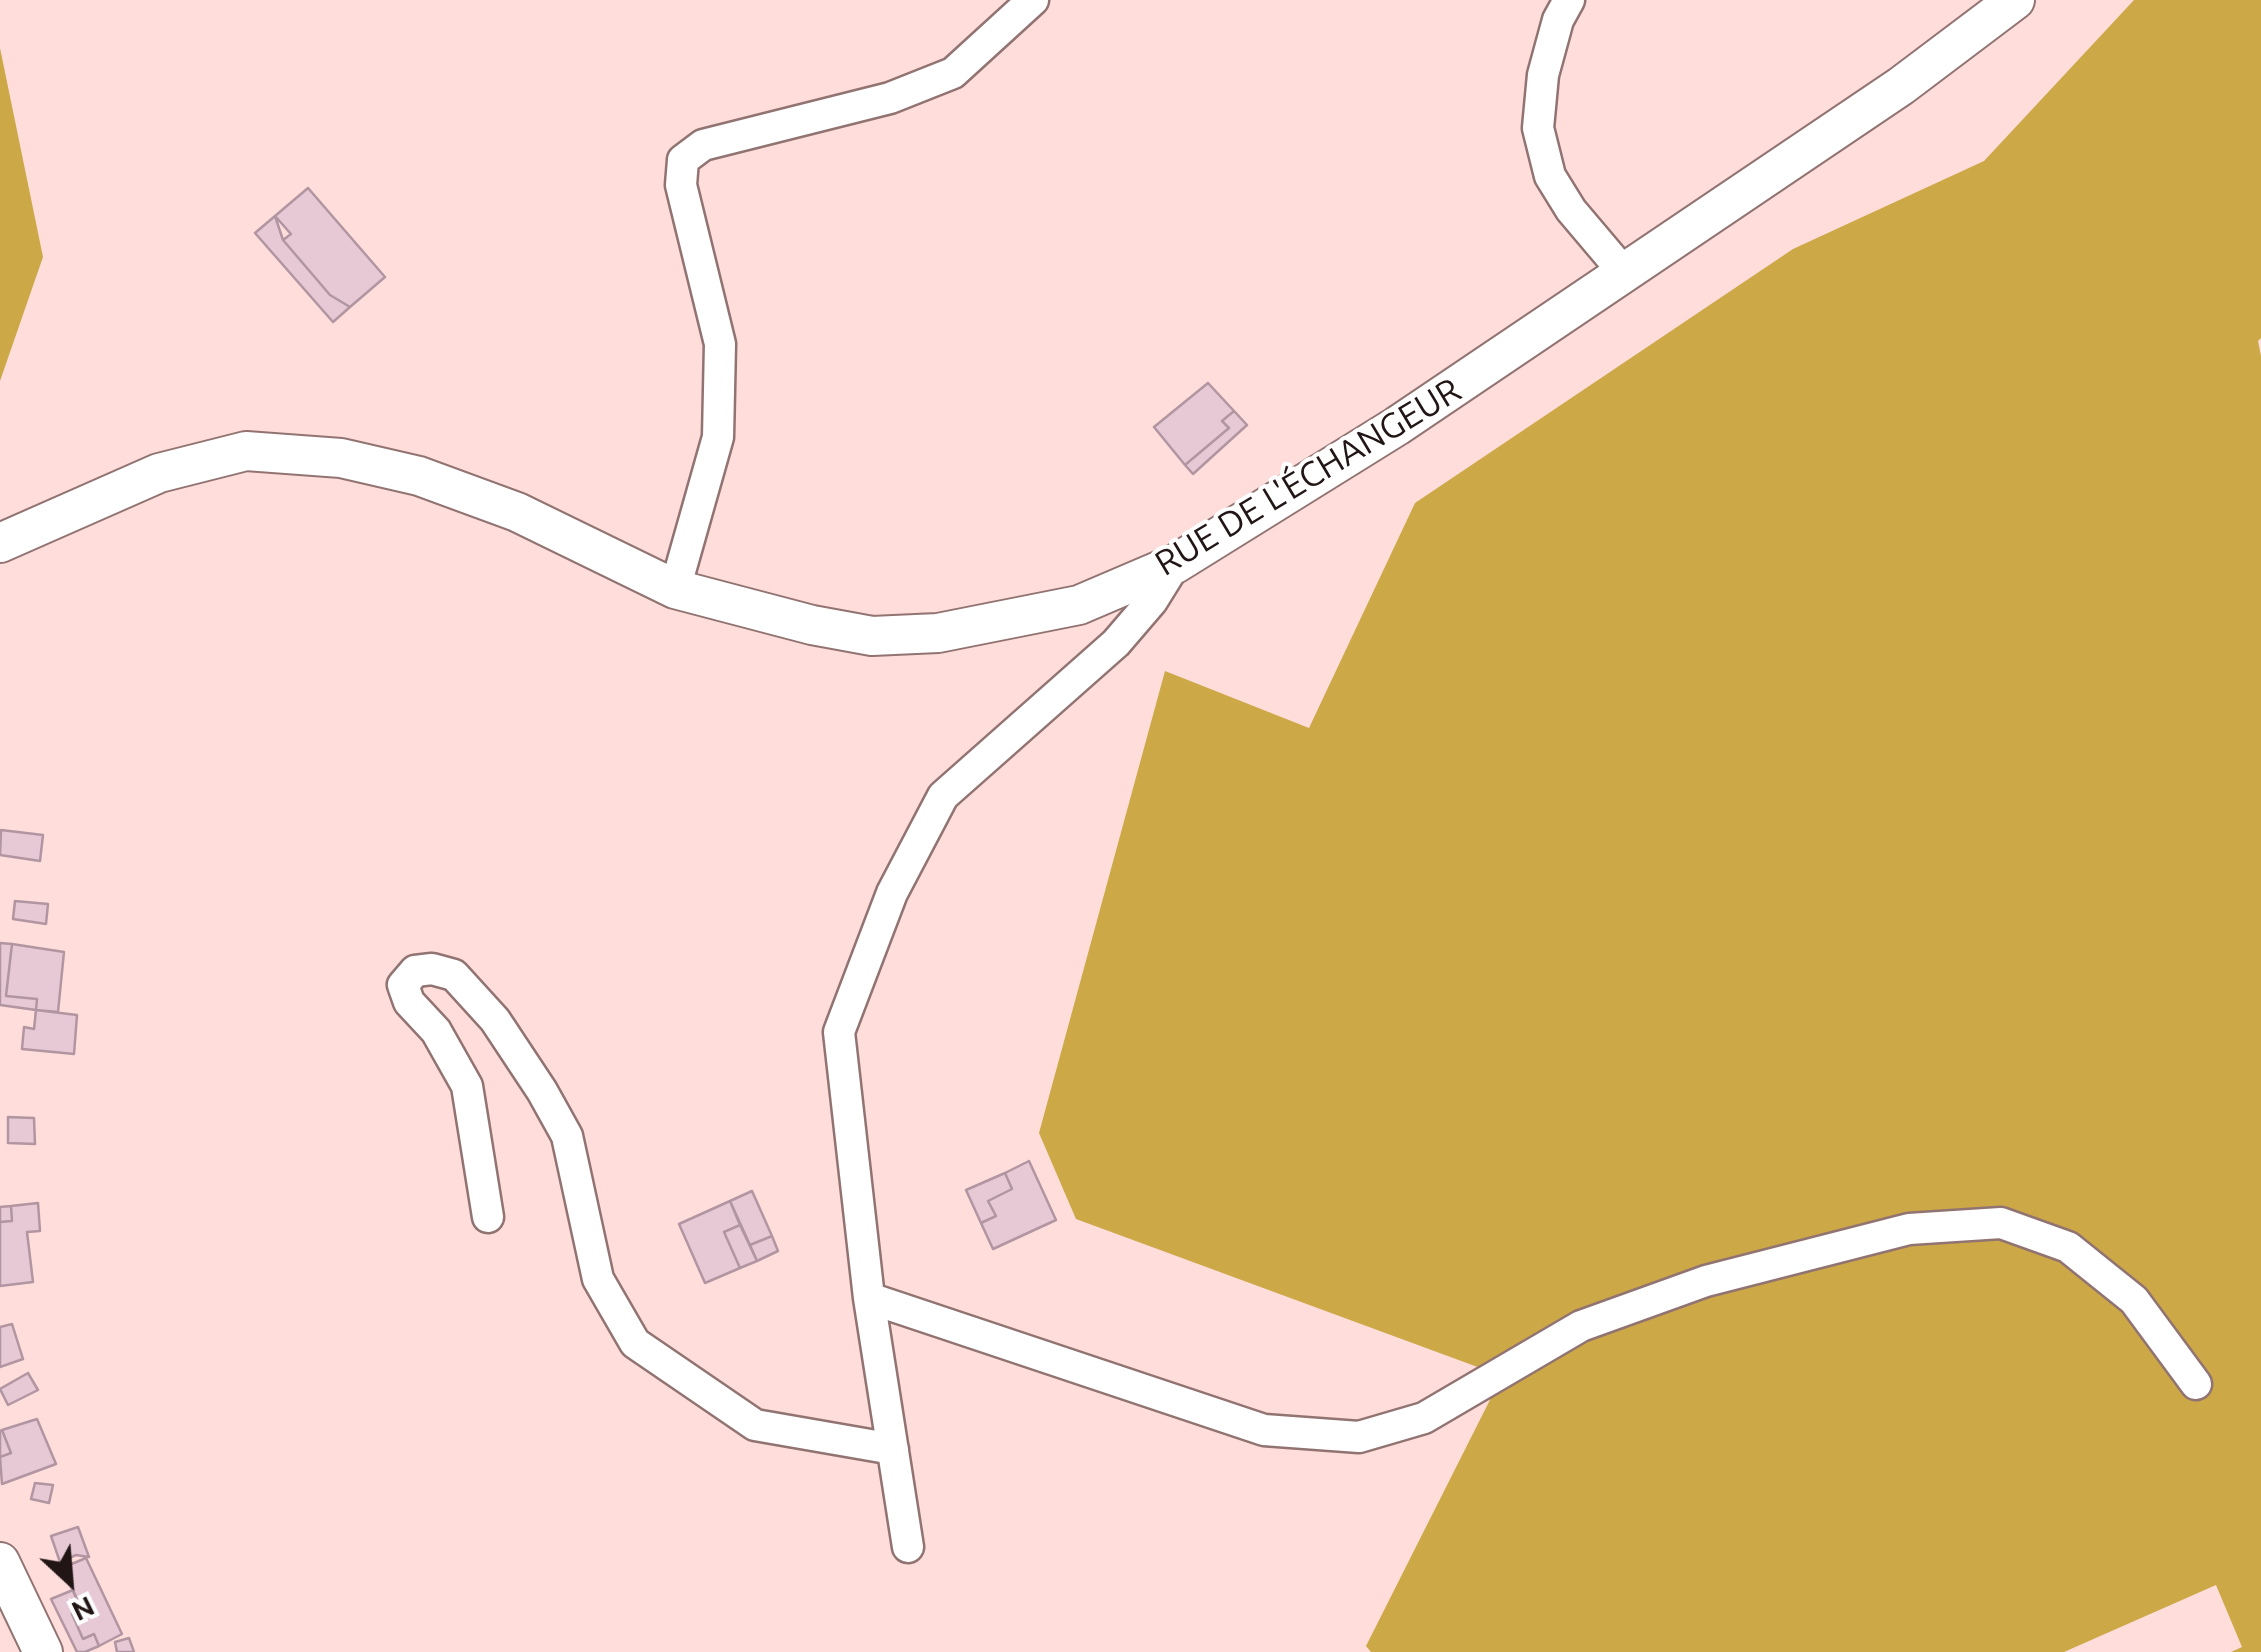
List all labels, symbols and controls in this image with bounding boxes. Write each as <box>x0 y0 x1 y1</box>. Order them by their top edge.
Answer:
street label: RUE DE L'ÉCHANGEUR <box>1148 369 1468 585</box>
north arrow <box>20 1532 120 1632</box>
text: N <box>67 1591 100 1628</box>

